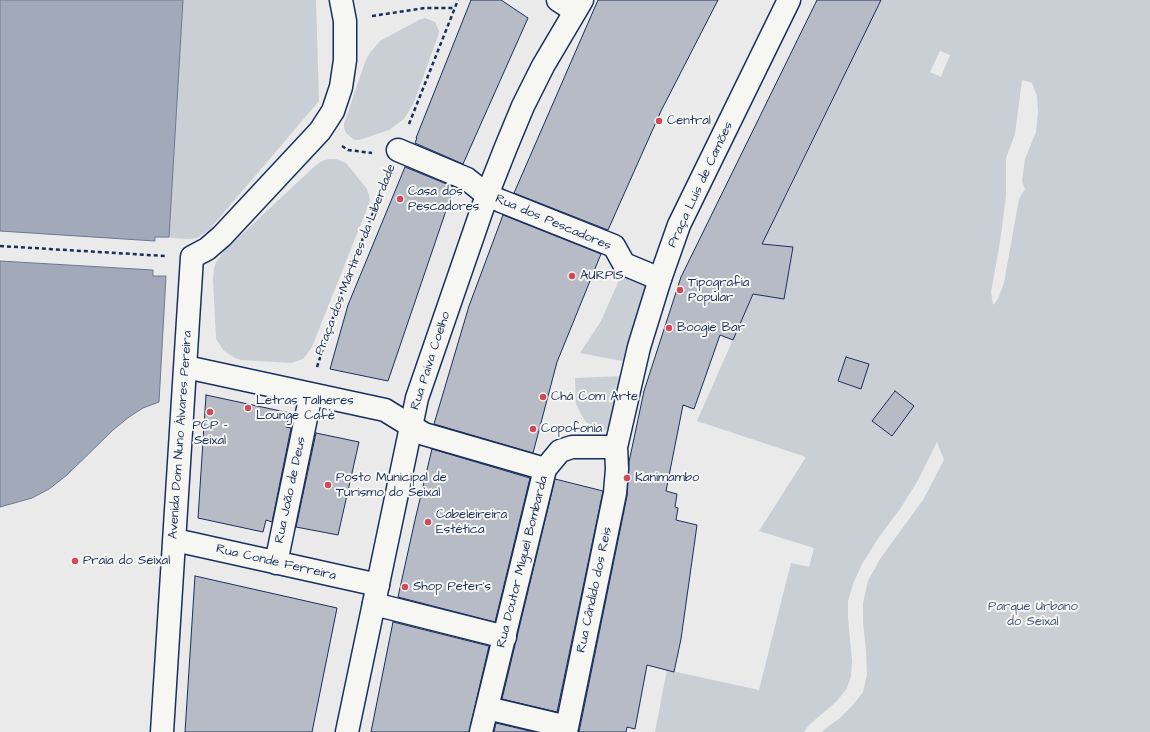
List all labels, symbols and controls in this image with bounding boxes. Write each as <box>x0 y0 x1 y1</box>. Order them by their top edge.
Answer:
place label: Central <box>667 113 711 129</box>
marker: Central <box>654 116 664 126</box>
street label: Praça Luís de Camões <box>665 120 737 250</box>
street label: Praça dos Mártires da Liberdade <box>312 162 400 358</box>
place label: Casa dos Pescadores <box>408 184 479 215</box>
street label: Rua dos Pescadores <box>493 191 613 255</box>
marker: Casa dos Pescadores <box>395 194 405 204</box>
place label: AURPIS <box>580 268 624 284</box>
marker: AURPIS <box>567 271 577 281</box>
place label: Tipografia Popular <box>688 275 749 306</box>
marker: Tipografia Popular <box>675 285 685 295</box>
street label: Rua Paiva Coelho <box>408 310 454 412</box>
place label: Boogie Bar <box>677 320 745 336</box>
marker: Boogie Bar <box>664 323 674 333</box>
street label: Avenida Dom Nuno Álvares Pereira <box>166 330 196 540</box>
place label: Chá Com Arte <box>551 389 638 405</box>
marker: Chá Com Arte <box>538 392 548 402</box>
place label: Letras Talheres Lounge Café <box>256 393 354 424</box>
marker: Letras Talheres Lounge Café <box>243 403 253 413</box>
marker: PCP - Seixal <box>205 407 215 417</box>
place label: PCP - Seixal <box>192 418 228 449</box>
place label: Copofonia <box>541 421 602 437</box>
marker: Copofonia <box>528 424 538 434</box>
street label: Rua João de Deus <box>272 435 310 545</box>
place label: Posto Municipal de Turismo do Seixal <box>336 470 447 501</box>
place label: Kanimambo <box>635 470 699 486</box>
marker: Kanimambo <box>622 473 632 483</box>
street label: Rua Doutor Miguel Bombarda <box>494 475 552 649</box>
marker: Posto Municipal de Turismo do Seixal <box>323 480 333 490</box>
place label: Cabeleireira Estética <box>436 507 507 538</box>
marker: Cabeleireira Estética <box>423 517 433 527</box>
street label: Rua Cândido dos Reis <box>574 526 616 654</box>
street label: Rua Conde Ferreira <box>214 542 338 584</box>
place label: Praia do Seixal <box>83 553 170 569</box>
marker: Praia do Seixal <box>70 556 80 566</box>
place label: Shop Peter's <box>413 579 491 595</box>
marker: Shop Peter's <box>400 582 410 592</box>
park label: Parque Urbano do Seixal <box>988 599 1078 630</box>

